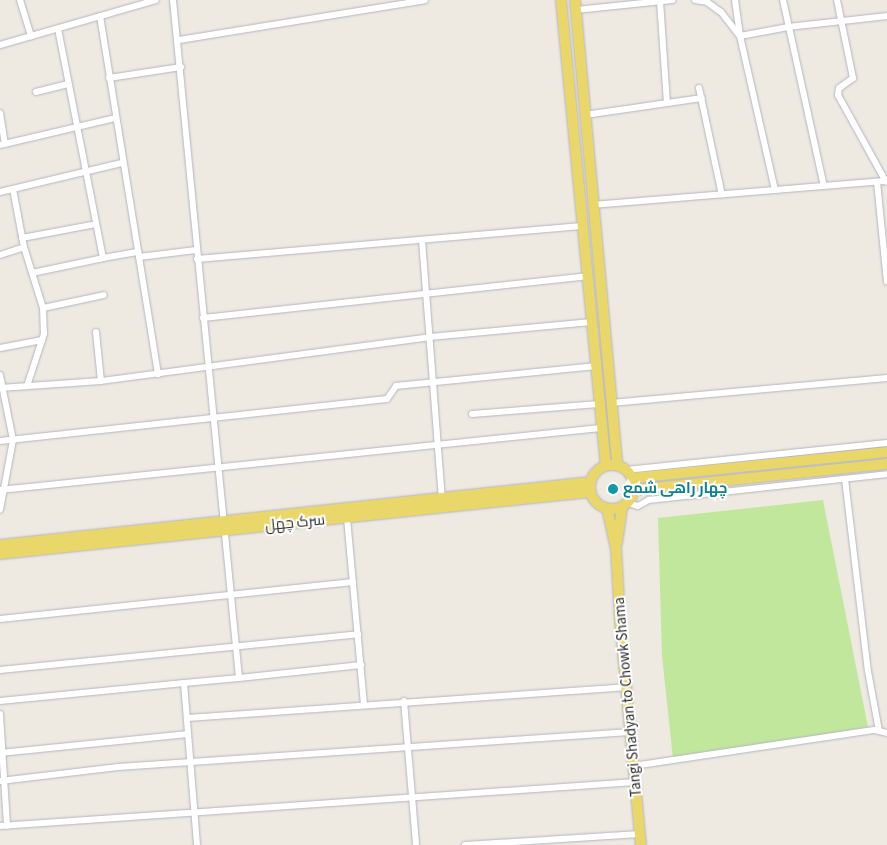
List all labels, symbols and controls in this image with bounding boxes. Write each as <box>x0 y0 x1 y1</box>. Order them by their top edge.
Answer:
place label: چهار راهی شمع <box>623 480 727 498</box>
marker: چهار راهی شمع <box>607 483 619 495</box>
street label: سرک چهل <box>264 511 326 535</box>
street label: Tangi Shadyan to Chowk Shama <box>610 596 646 798</box>

